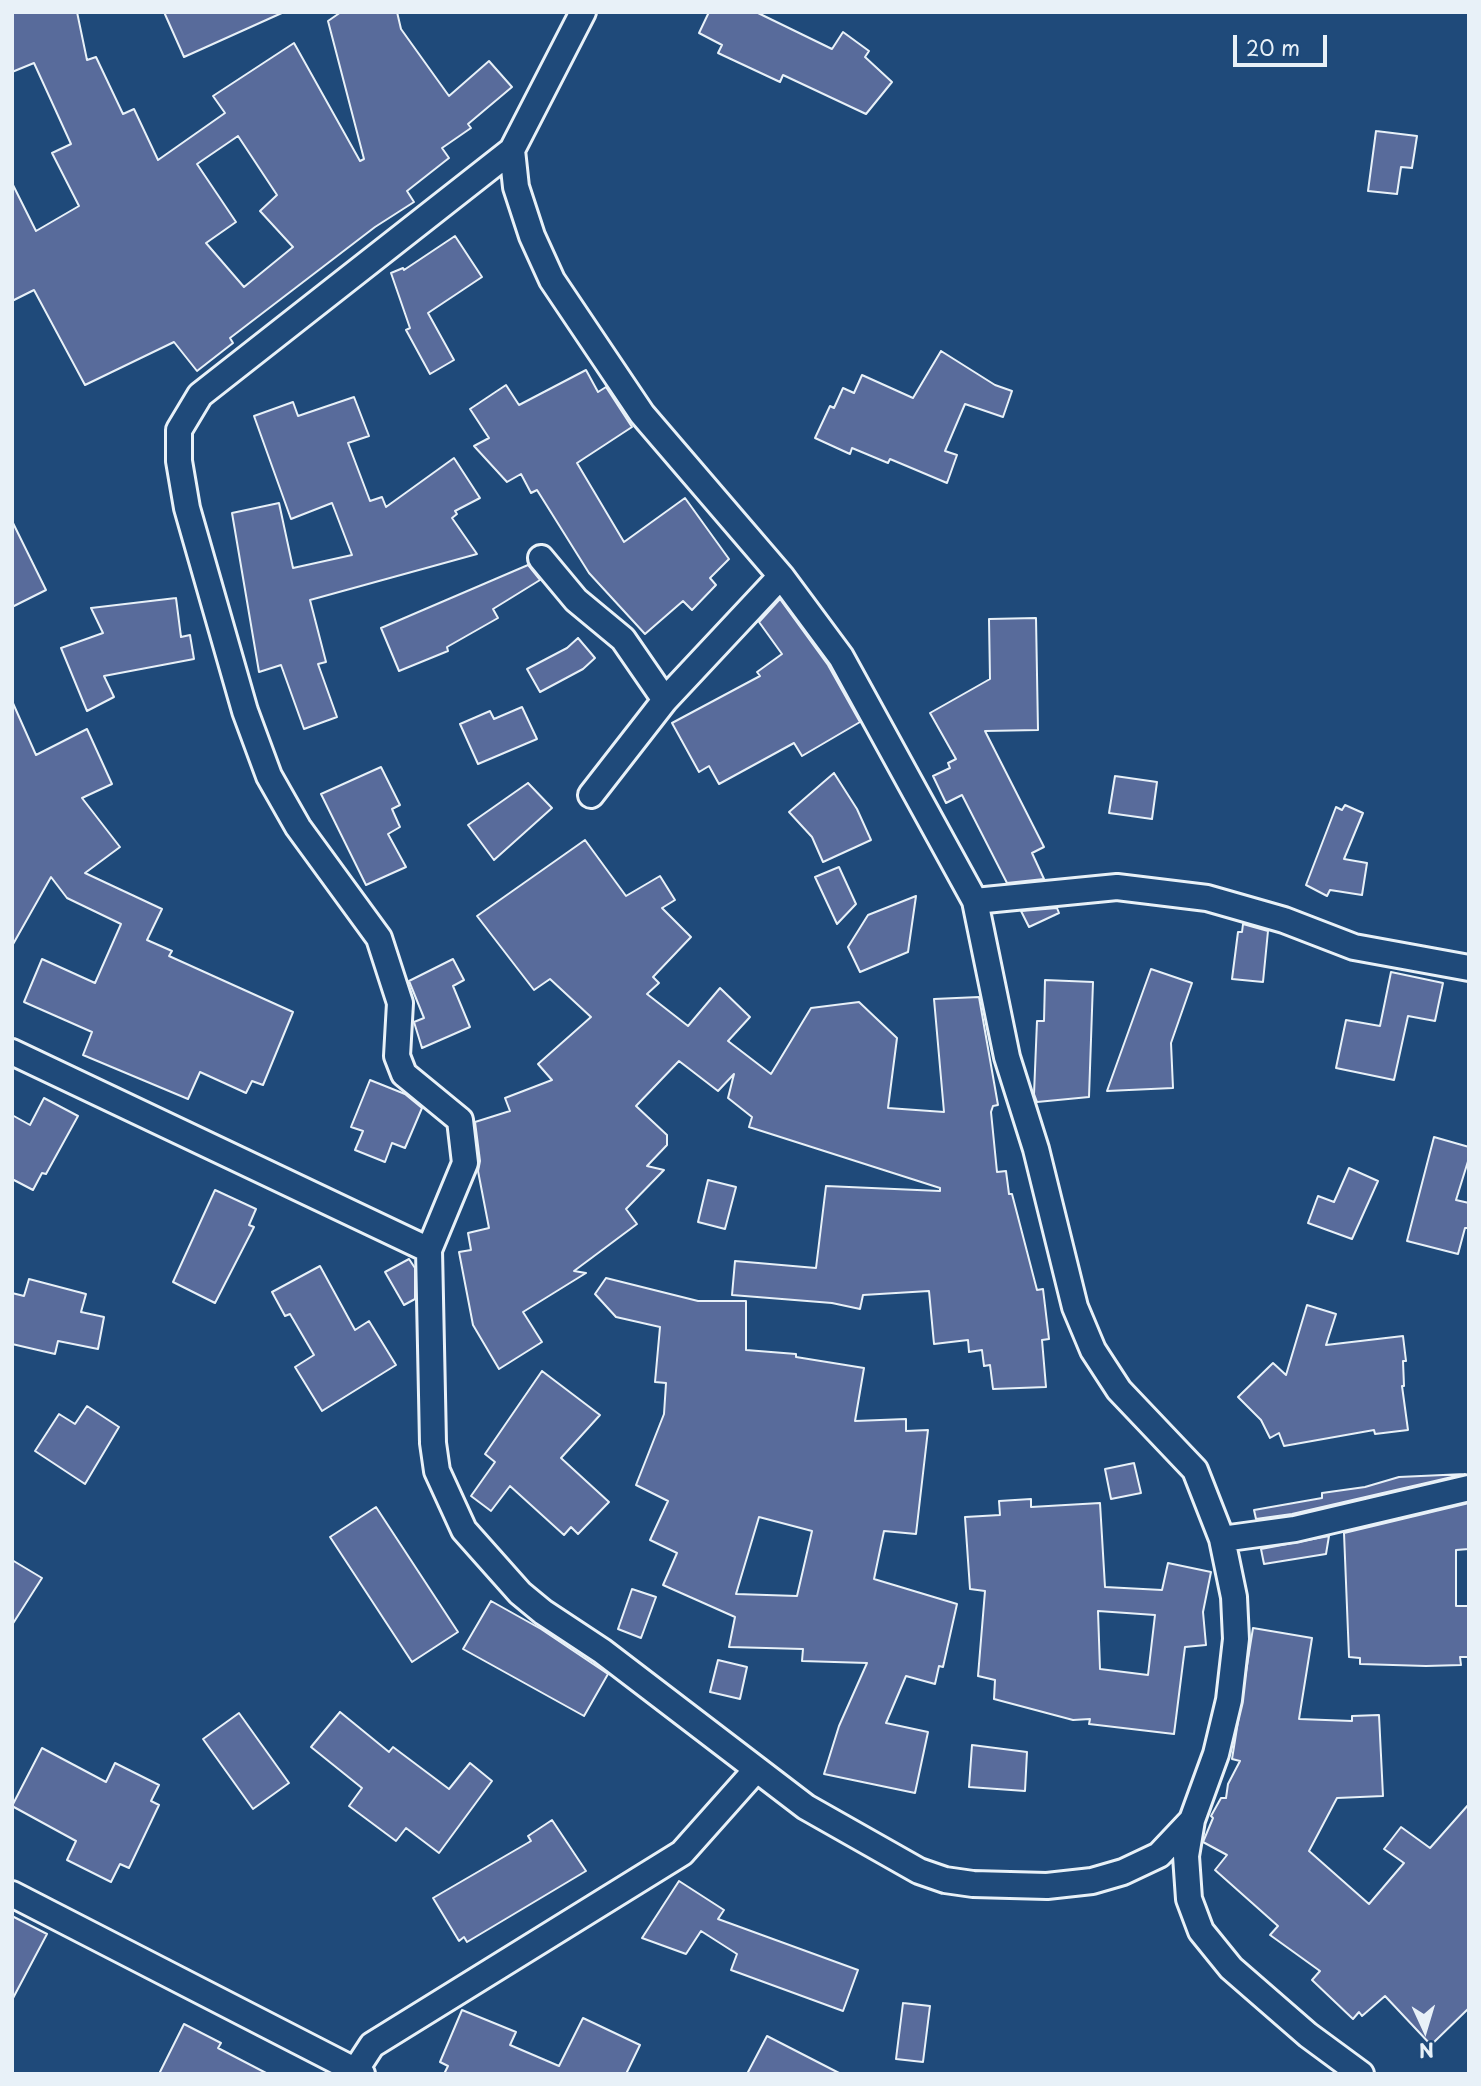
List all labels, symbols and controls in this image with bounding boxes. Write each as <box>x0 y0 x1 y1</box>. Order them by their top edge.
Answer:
scale bar <box>1236 21 1330 65</box>
text: 20 m <box>1246 31 1300 63</box>
north arrow <box>1390 1995 1460 2065</box>
text: N <box>1418 2036 1435 2065</box>

